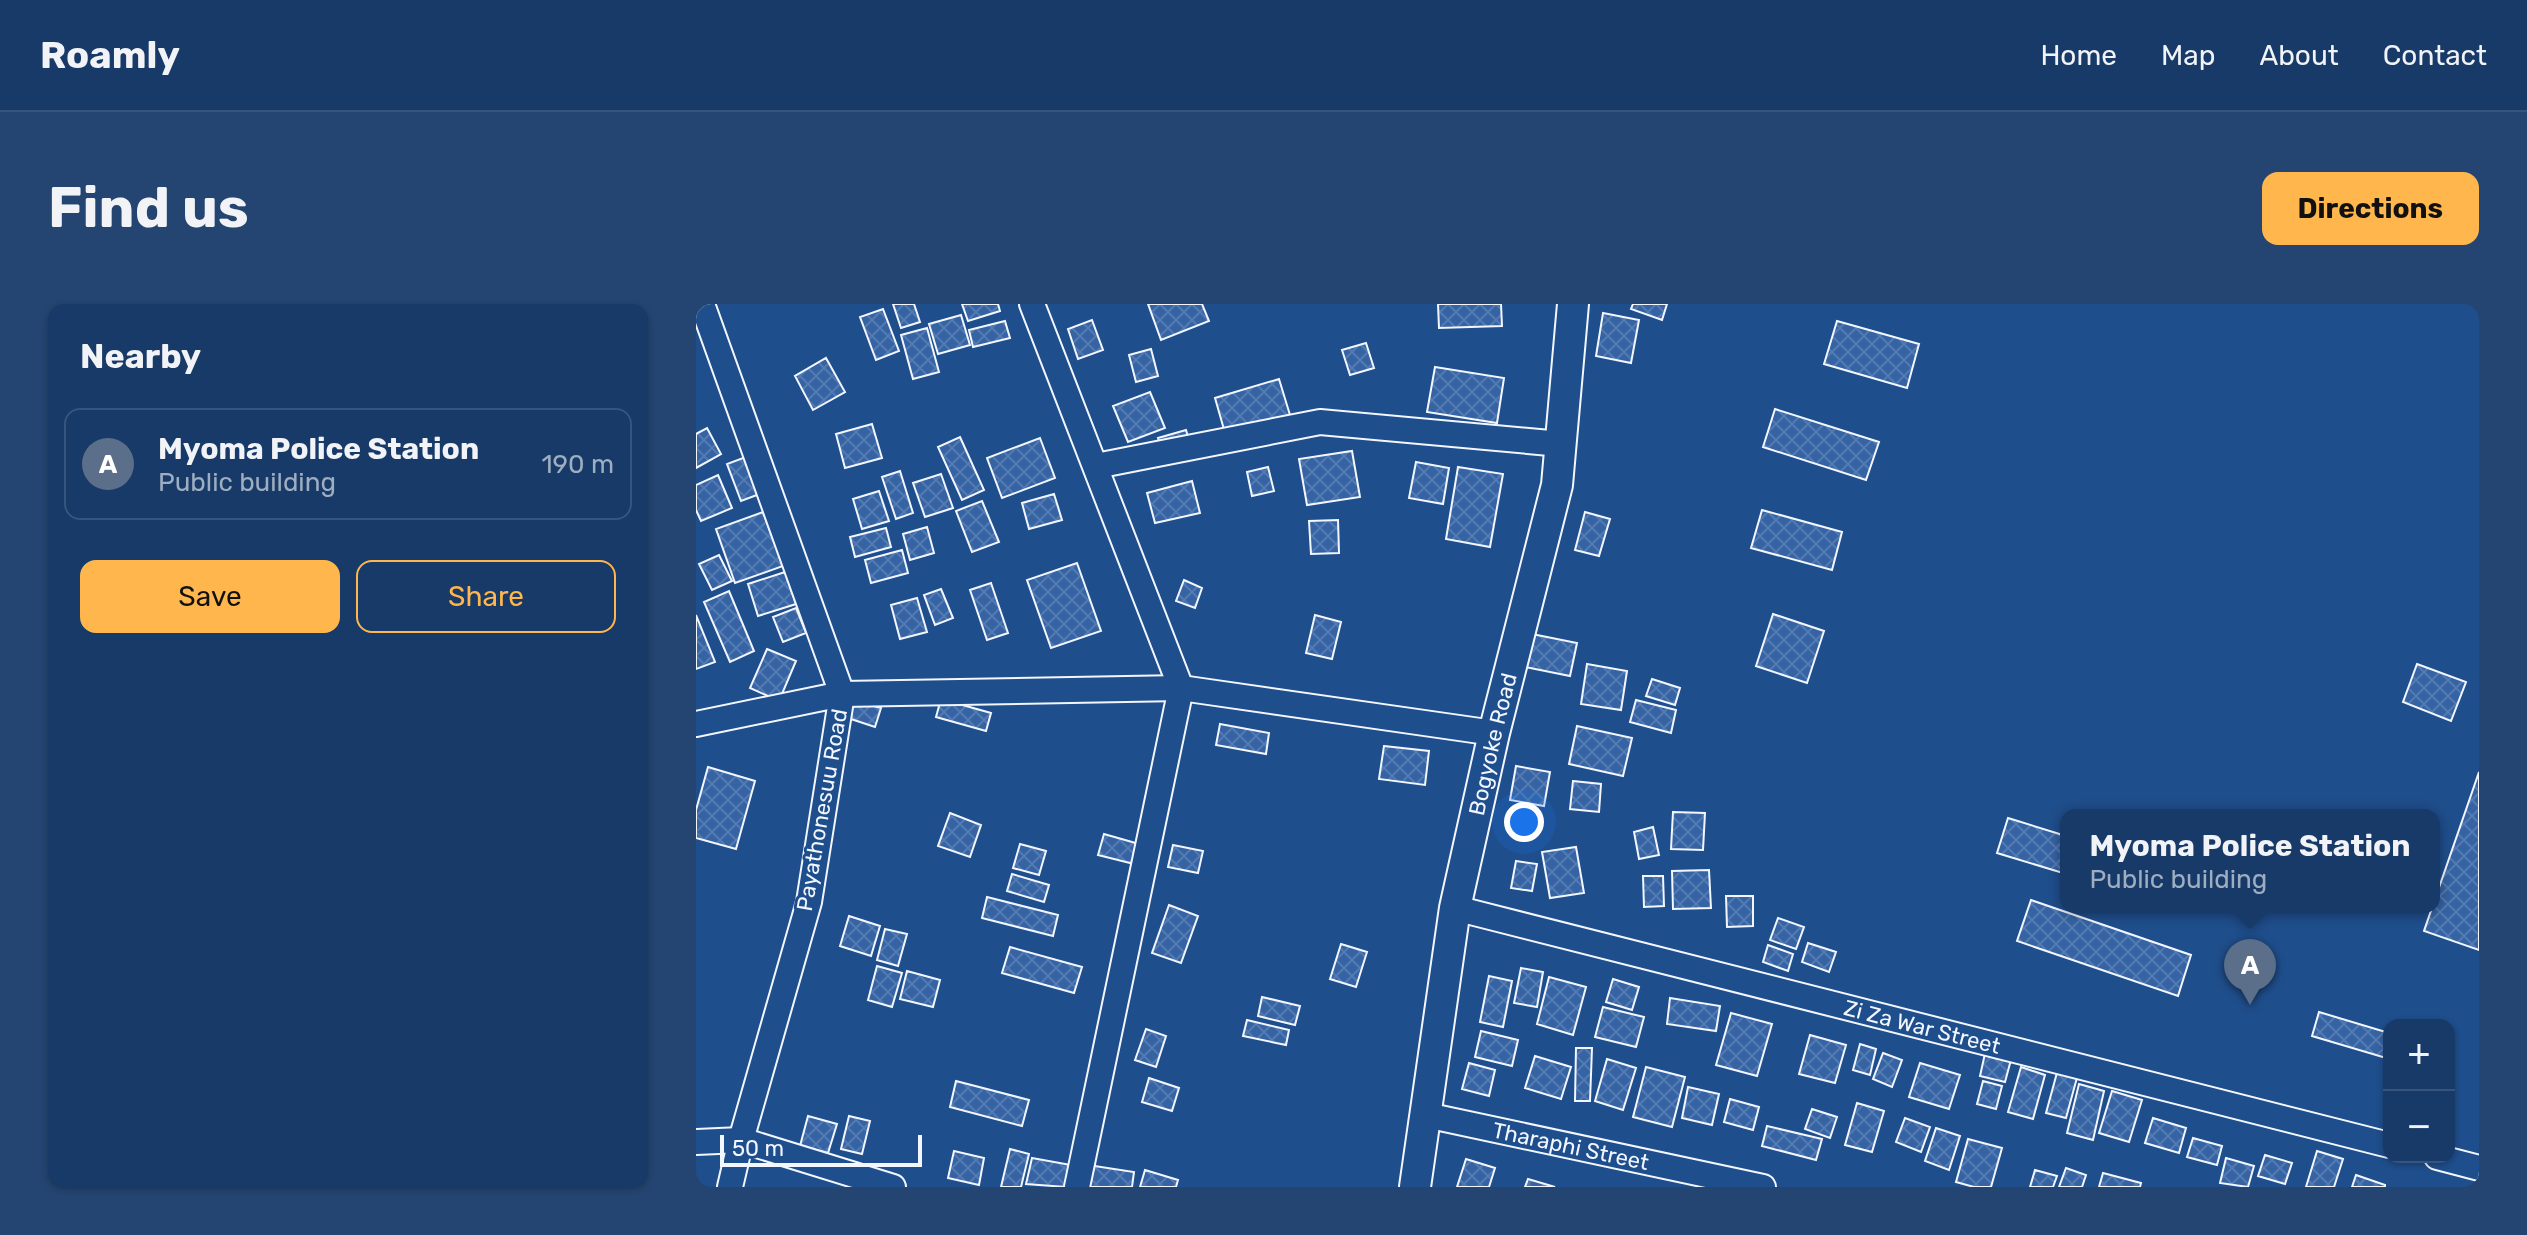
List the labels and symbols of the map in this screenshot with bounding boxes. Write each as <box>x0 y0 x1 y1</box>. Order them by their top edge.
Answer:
street label: Bogyoke Road <box>1463 670 1522 818</box>
street label: Payathonesuu Road <box>791 707 853 913</box>
your location <box>1504 802 1544 842</box>
pin: A <box>2224 939 2276 1005</box>
street label: Zi Za War Street <box>1841 994 2004 1059</box>
street label: Tharaphi Street <box>1490 1116 1652 1176</box>
scale bar <box>720 1131 922 1167</box>

